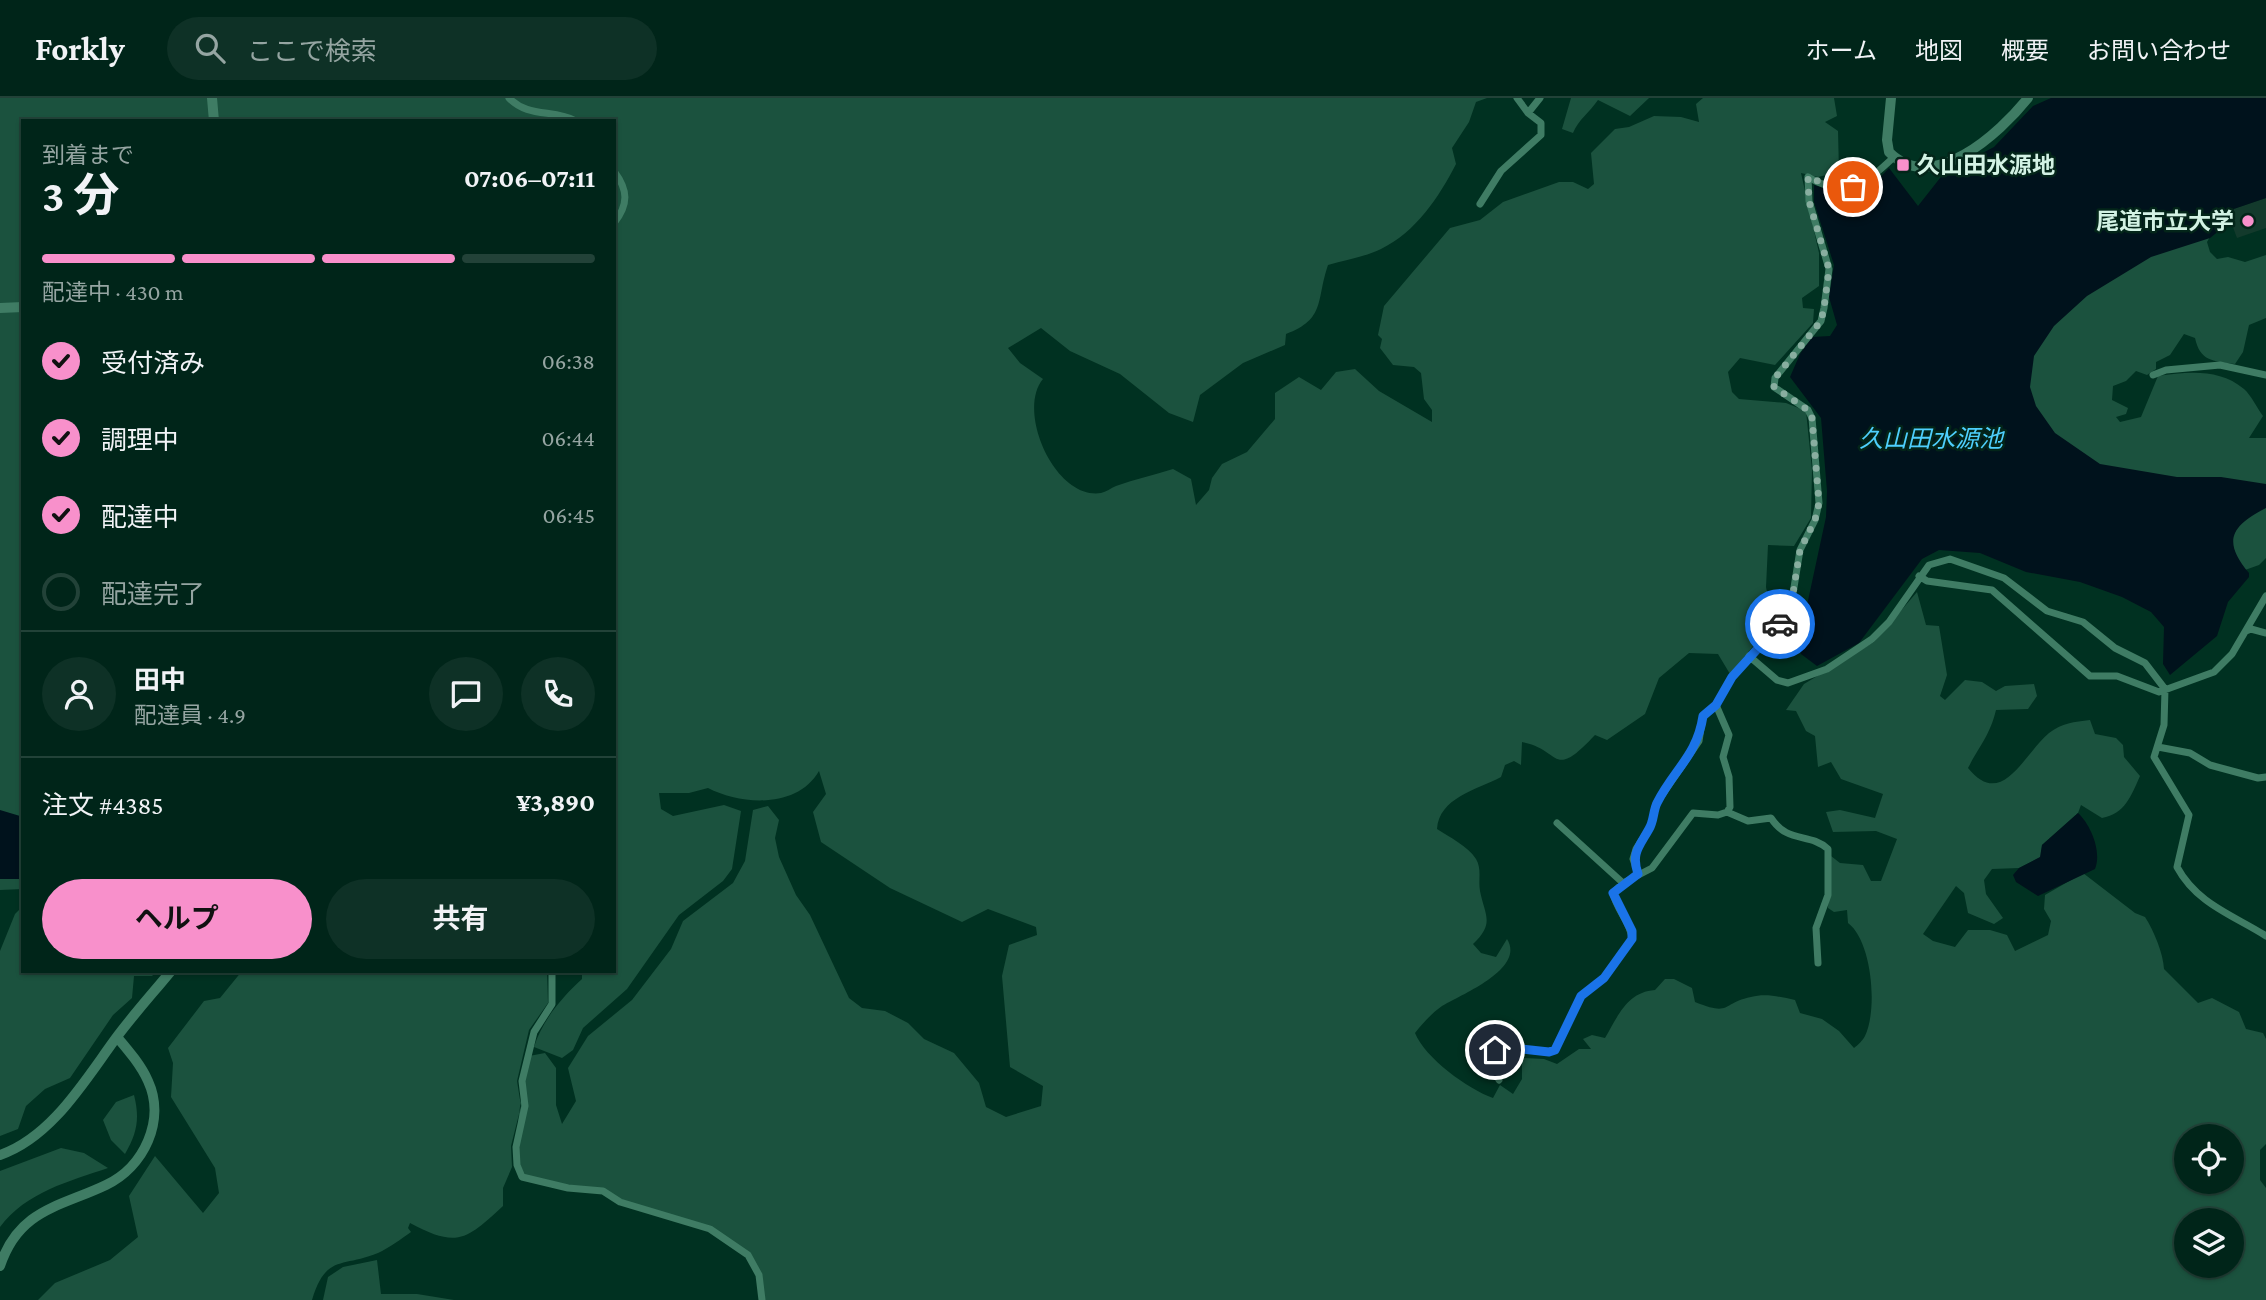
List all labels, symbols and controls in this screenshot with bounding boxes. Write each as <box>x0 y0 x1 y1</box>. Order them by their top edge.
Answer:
search box <box>167 17 657 80</box>
icon: search <box>191 29 229 67</box>
text: Forkly <box>35 30 125 67</box>
text: ここで検索 <box>247 37 377 66</box>
text: ホーム <box>1806 37 1877 64</box>
text: 地図 <box>1915 37 1963 64</box>
text: 概要 <box>2001 37 2049 64</box>
text: お問い合わせ <box>2087 37 2231 64</box>
text: 到着まで <box>42 142 134 168</box>
place label: 久山田水源地 <box>1917 152 2055 178</box>
pin <box>1823 157 1883 217</box>
marker: 久山田水源地 <box>1895 157 1911 173</box>
text: 07:06–07:11 <box>464 164 595 193</box>
icon: bag <box>1834 168 1872 206</box>
text: 3 分 <box>42 170 119 221</box>
place label: 尾道市立大学 <box>2096 208 2234 234</box>
marker: 尾道市立大学 <box>2240 213 2256 229</box>
text: 配達中 · 430 m <box>42 279 183 305</box>
icon: check <box>42 342 80 380</box>
text: 06:38 <box>542 348 595 374</box>
text: 受付済み <box>101 349 205 378</box>
icon: check <box>42 419 80 457</box>
text: 06:44 <box>542 425 595 451</box>
water label: 久山田水源池 <box>1859 425 2005 452</box>
text: 調理中 <box>101 426 179 455</box>
icon: check <box>42 496 80 534</box>
text: 06:45 <box>543 502 595 528</box>
text: 配達中 <box>101 503 179 532</box>
text: 配達完了 <box>101 580 205 609</box>
courier <box>1745 589 1815 659</box>
icon: car <box>1761 605 1799 643</box>
button: person <box>42 657 116 731</box>
button: chat <box>429 657 503 731</box>
button: phone <box>521 657 595 731</box>
text: 田中 <box>134 666 186 695</box>
text: 配達員 · 4.9 <box>134 702 246 728</box>
text: ¥3,890 <box>516 788 595 817</box>
text: 注文 #4385 <box>42 791 164 820</box>
button: ヘルプ <box>42 879 312 959</box>
button: 共有 <box>326 879 595 959</box>
pin <box>1465 1020 1525 1080</box>
icon: home <box>1476 1031 1514 1069</box>
map controls <box>2174 1124 2244 1278</box>
button: locate <box>2174 1124 2244 1194</box>
button: layers <box>2174 1208 2244 1278</box>

